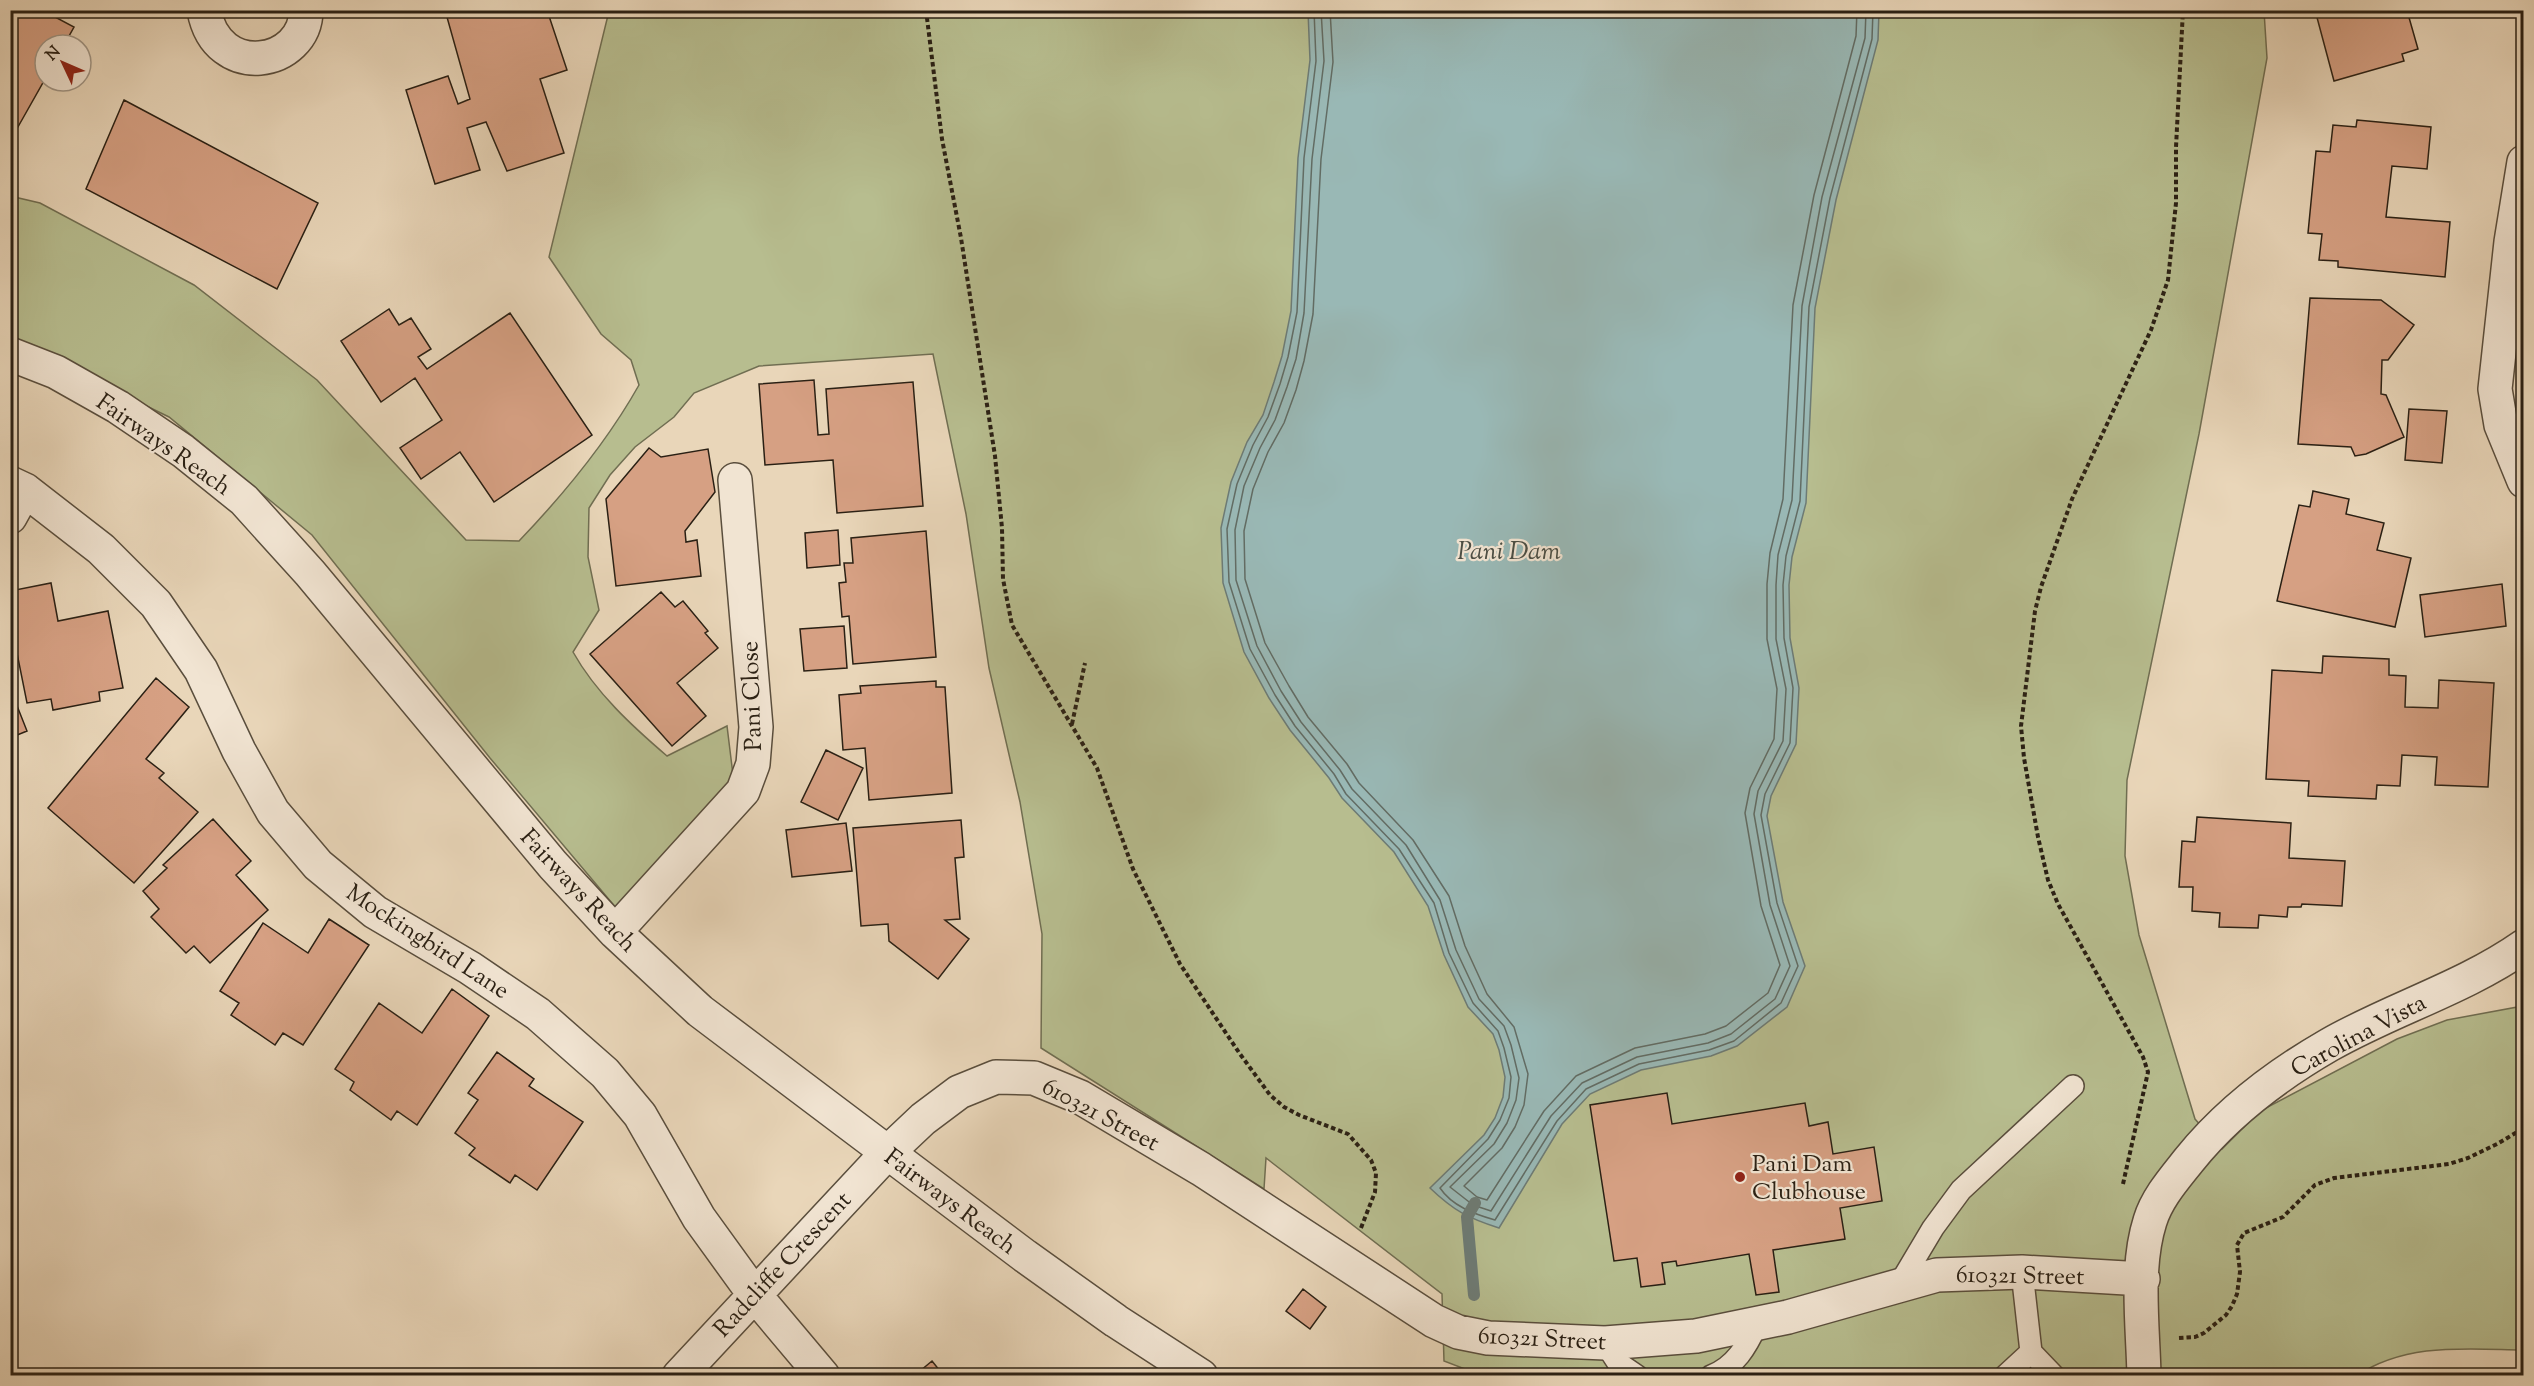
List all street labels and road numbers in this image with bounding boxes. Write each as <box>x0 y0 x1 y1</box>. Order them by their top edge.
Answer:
street label: Fairways Reach <box>88 386 237 505</box>
street label: Pani Close <box>734 640 772 751</box>
street label: Fairways Reach <box>511 822 644 961</box>
street label: Mockingbird Lane <box>338 877 515 1008</box>
street label: Carolina Vista <box>2285 987 2433 1087</box>
street label: 610321 Street <box>1035 1071 1165 1161</box>
street label: Fairways Reach <box>876 1141 1023 1264</box>
street label: Radcliffe Crescent <box>707 1185 860 1346</box>
street label: 610321 Street <box>1955 1259 2084 1295</box>
street label: 610321 Street <box>1477 1320 1607 1360</box>

